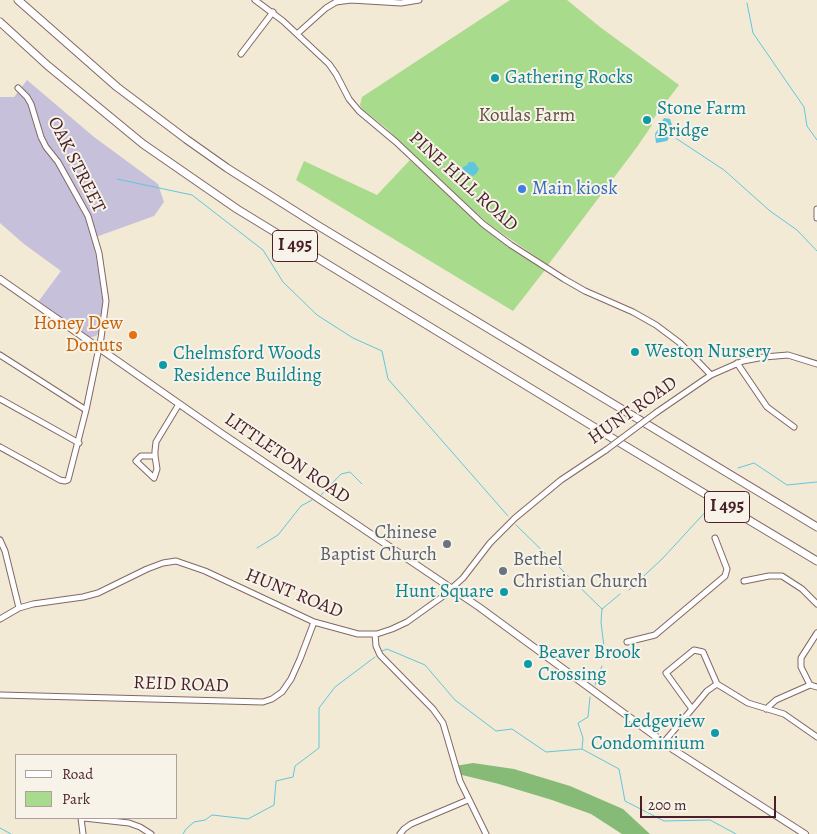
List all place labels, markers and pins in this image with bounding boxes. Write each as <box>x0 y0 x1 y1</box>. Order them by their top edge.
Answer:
place label: Gathering Rocks <box>505 67 633 89</box>
marker: Gathering Rocks <box>489 72 501 84</box>
place label: Stone Farm Bridge <box>657 98 746 142</box>
marker: Stone Farm Bridge <box>641 114 653 126</box>
place label: Main kiosk <box>532 178 618 200</box>
marker: Main kiosk <box>516 183 528 195</box>
place label: Honey Dew Donuts <box>33 313 123 357</box>
marker: Honey Dew Donuts <box>127 329 139 341</box>
place label: Weston Nursery <box>645 341 771 363</box>
place label: Chelmsford Woods Residence Building <box>173 343 322 387</box>
marker: Weston Nursery <box>629 346 641 358</box>
marker: Chelmsford Woods Residence Building <box>157 359 169 371</box>
place label: Chinese Baptist Church <box>320 522 437 566</box>
marker: Chinese Baptist Church <box>441 538 453 550</box>
place label: Bethel Christian Church <box>513 549 648 593</box>
marker: Bethel Christian Church <box>497 565 509 577</box>
place label: Hunt Square <box>395 581 494 603</box>
marker: Hunt Square <box>498 586 510 598</box>
place label: Beaver Brook Crossing <box>538 642 640 686</box>
marker: Beaver Brook Crossing <box>522 658 534 670</box>
place label: Ledgeview Condominium <box>591 711 705 755</box>
marker: Ledgeview Condominium <box>709 727 721 739</box>

